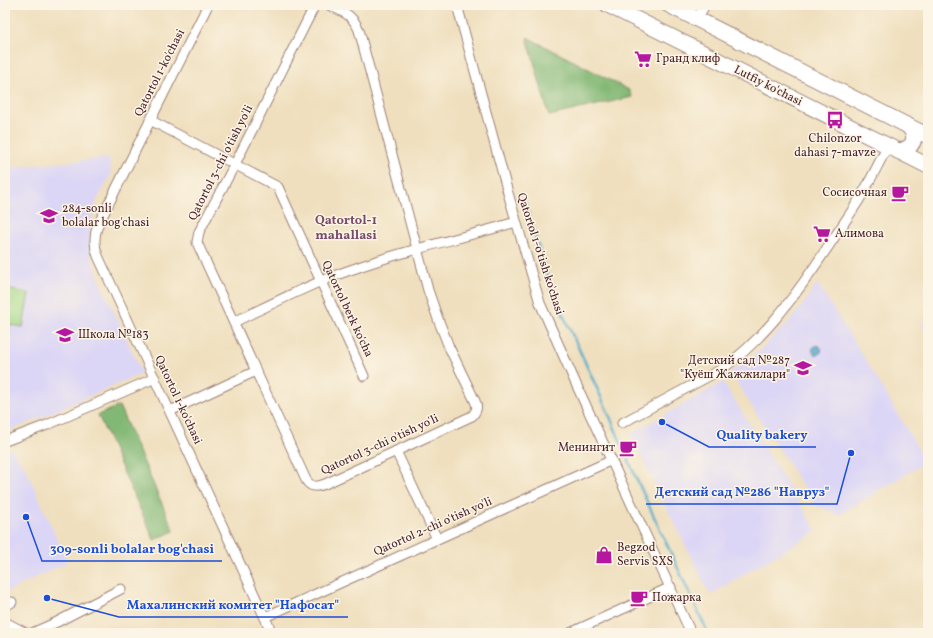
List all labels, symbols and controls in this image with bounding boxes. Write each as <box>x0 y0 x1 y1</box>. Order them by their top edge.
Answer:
street label: Qatortol 1-ko'chasi <box>131 26 189 120</box>
supermarket icon: Гранд клиф <box>633 49 653 69</box>
place label: Гранд клиф <box>656 51 720 67</box>
street label: Lutfiy ko'chasi <box>731 62 805 110</box>
street label: Qatortol 3-chi o'tish yo'li <box>185 102 257 224</box>
bus stop icon: Chilonzor dahasi 7-mavze <box>825 110 845 130</box>
place label: Chilonzor dahasi 7-mavze <box>794 131 876 161</box>
cafe icon: Сосисочная <box>890 183 910 203</box>
place label: Сосисочная <box>822 185 887 201</box>
street label: Qatortol 1-o'tish ko'chasi <box>513 191 567 317</box>
place label: 284-sonli bolalar bog'chasi <box>62 201 150 231</box>
school or university icon: 284-sonli bolalar bog'chasi <box>39 206 59 226</box>
district label: Qatortol-1 mahallasi <box>315 212 377 245</box>
supermarket icon: Алимова <box>812 224 832 244</box>
place label: Алимова <box>835 226 884 242</box>
street label: Qatortol berk ko'cha <box>318 258 376 360</box>
school or university icon: Школа №183 <box>55 325 75 345</box>
place label: Школа №183 <box>78 327 149 343</box>
street label: Qatortol 1-ko'chasi <box>150 353 206 447</box>
place label: Детский сад №287 "Куёш Жажжилари" <box>680 353 790 383</box>
school or university icon: Детский сад №287 "Куёш Жажжилари" <box>793 358 813 378</box>
street label: Qatortol 3-chi o'tish yo'li <box>319 411 442 479</box>
callout: Quality bakery <box>709 422 816 447</box>
text: Quality bakery <box>716 427 808 445</box>
cafe icon: Менингит <box>618 438 638 458</box>
place label: Менингит <box>558 440 615 456</box>
callout: Детский сад №286 "Навруз" <box>646 479 837 504</box>
text: Детский сад №286 "Навруз" <box>655 484 829 502</box>
street label: Qatortol 2-chi o'tish yo'li <box>371 493 495 560</box>
callout: 309-sonli bolalar bog'chasi <box>42 536 222 561</box>
place label: Begzod Servis SXS <box>617 540 673 570</box>
text: 309-sonli bolalar bog'chasi <box>50 541 214 559</box>
shop icon: Begzod Servis SXS <box>594 545 614 565</box>
cafe icon: Пожарка <box>629 588 649 608</box>
place label: Пожарка <box>652 590 701 606</box>
callout: Махалинский комитет "Нафосат" <box>119 592 348 617</box>
text: Махалинский комитет "Нафосат" <box>127 597 339 615</box>

